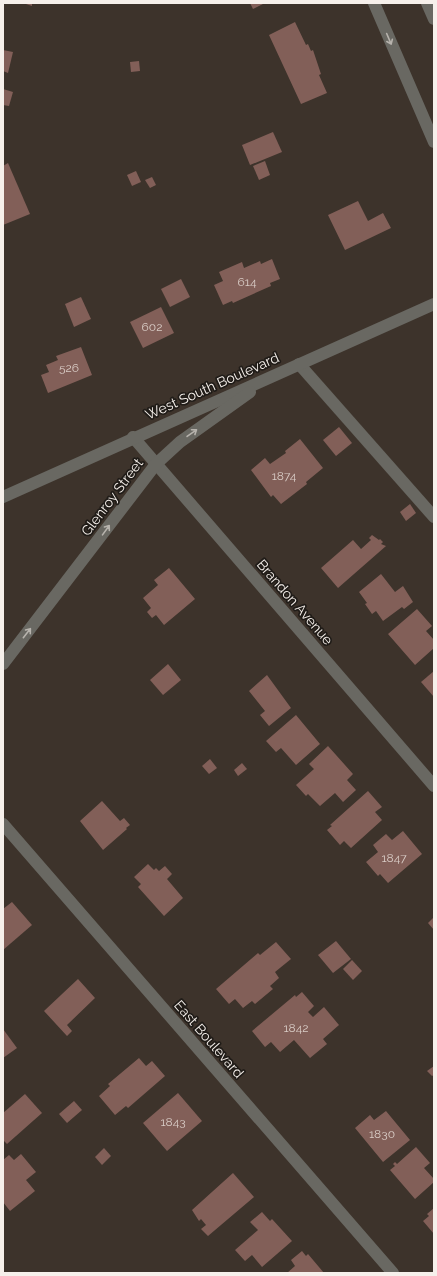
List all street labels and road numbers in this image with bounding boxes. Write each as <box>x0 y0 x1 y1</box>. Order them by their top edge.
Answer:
street label: West South Boulevard <box>143 349 281 423</box>
street label: Glenroy Street <box>78 455 146 539</box>
street label: Brandon Avenue <box>254 556 336 648</box>
street label: East Boulevard <box>171 997 247 1081</box>

